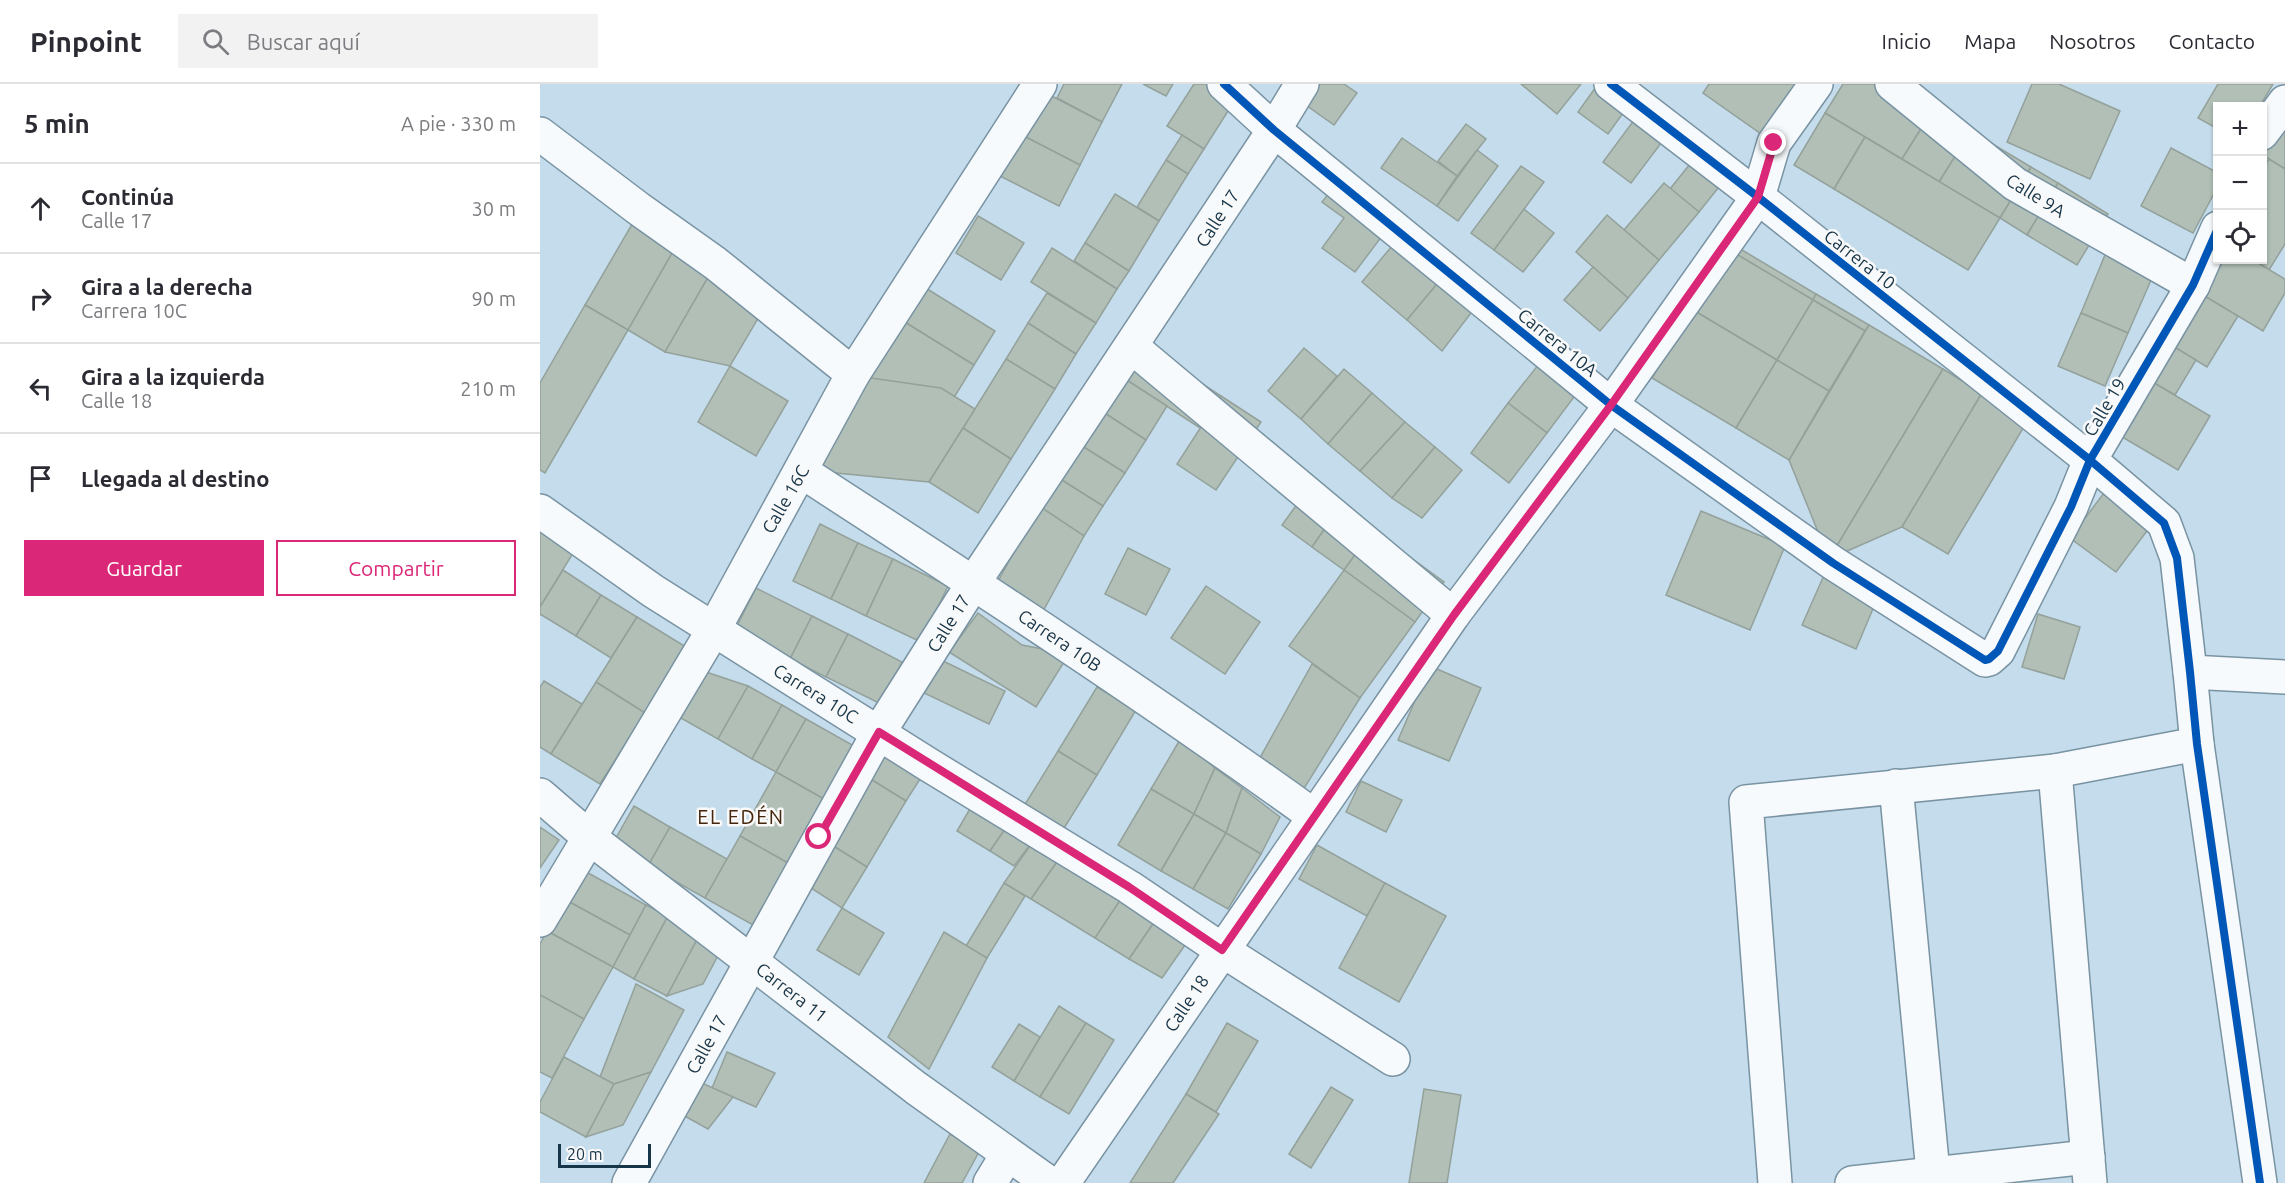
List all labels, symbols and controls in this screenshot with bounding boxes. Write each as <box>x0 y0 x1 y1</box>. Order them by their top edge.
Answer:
search box <box>178 14 598 68</box>
icon: search <box>199 25 232 58</box>
text: Pinpoint <box>30 26 142 57</box>
text: Buscar aquí <box>247 29 360 54</box>
text: Inicio <box>1882 29 1931 53</box>
text: Mapa <box>1964 29 2016 53</box>
text: Nosotros <box>2049 29 2136 53</box>
text: Contacto <box>2169 29 2255 53</box>
map controls <box>2213 102 2267 264</box>
button: + <box>2213 102 2267 156</box>
text: 5 min <box>24 109 90 138</box>
text: A pie · 330 m <box>401 112 516 135</box>
route end <box>1760 129 1786 155</box>
button: − <box>2213 156 2267 210</box>
street label: Calle 9A <box>2003 169 2069 221</box>
text: Continúa <box>81 184 174 209</box>
street label: Calle 17 <box>1191 186 1243 250</box>
icon: ahead <box>24 192 57 225</box>
text: 30 m <box>472 197 516 220</box>
text: Calle 17 <box>81 209 152 232</box>
button: locate <box>2213 210 2267 264</box>
street label: Carrera 10 <box>1821 225 1899 293</box>
text: Gira a la derecha <box>81 274 253 299</box>
icon: right <box>24 282 57 315</box>
text: 90 m <box>472 287 516 310</box>
text: Carrera 10C <box>81 299 187 322</box>
street label: Carrera 10A <box>1514 304 1602 380</box>
text: Gira a la izquierda <box>81 364 265 389</box>
icon: left <box>24 372 57 405</box>
street label: Calle 19 <box>2079 374 2129 440</box>
text: 210 m <box>460 377 516 400</box>
text: Calle 18 <box>81 389 152 412</box>
street label: Calle 16C <box>758 461 812 537</box>
icon: arrive <box>24 462 57 495</box>
text: Llegada al destino <box>81 466 269 491</box>
button: Guardar <box>24 540 264 596</box>
button: Compartir <box>276 540 516 596</box>
street label: Calle 17 <box>923 591 973 655</box>
street label: Carrera 10B <box>1015 605 1105 675</box>
street label: Carrera 10C <box>770 659 862 727</box>
district label: EL EDÉN <box>697 805 785 828</box>
route start <box>805 823 831 849</box>
street label: Carrera 11 <box>753 958 831 1026</box>
street label: Calle 18 <box>1160 971 1212 1035</box>
street label: Calle 17 <box>682 1011 730 1077</box>
scale bar <box>558 1141 651 1168</box>
text: 20 m <box>567 1145 603 1163</box>

